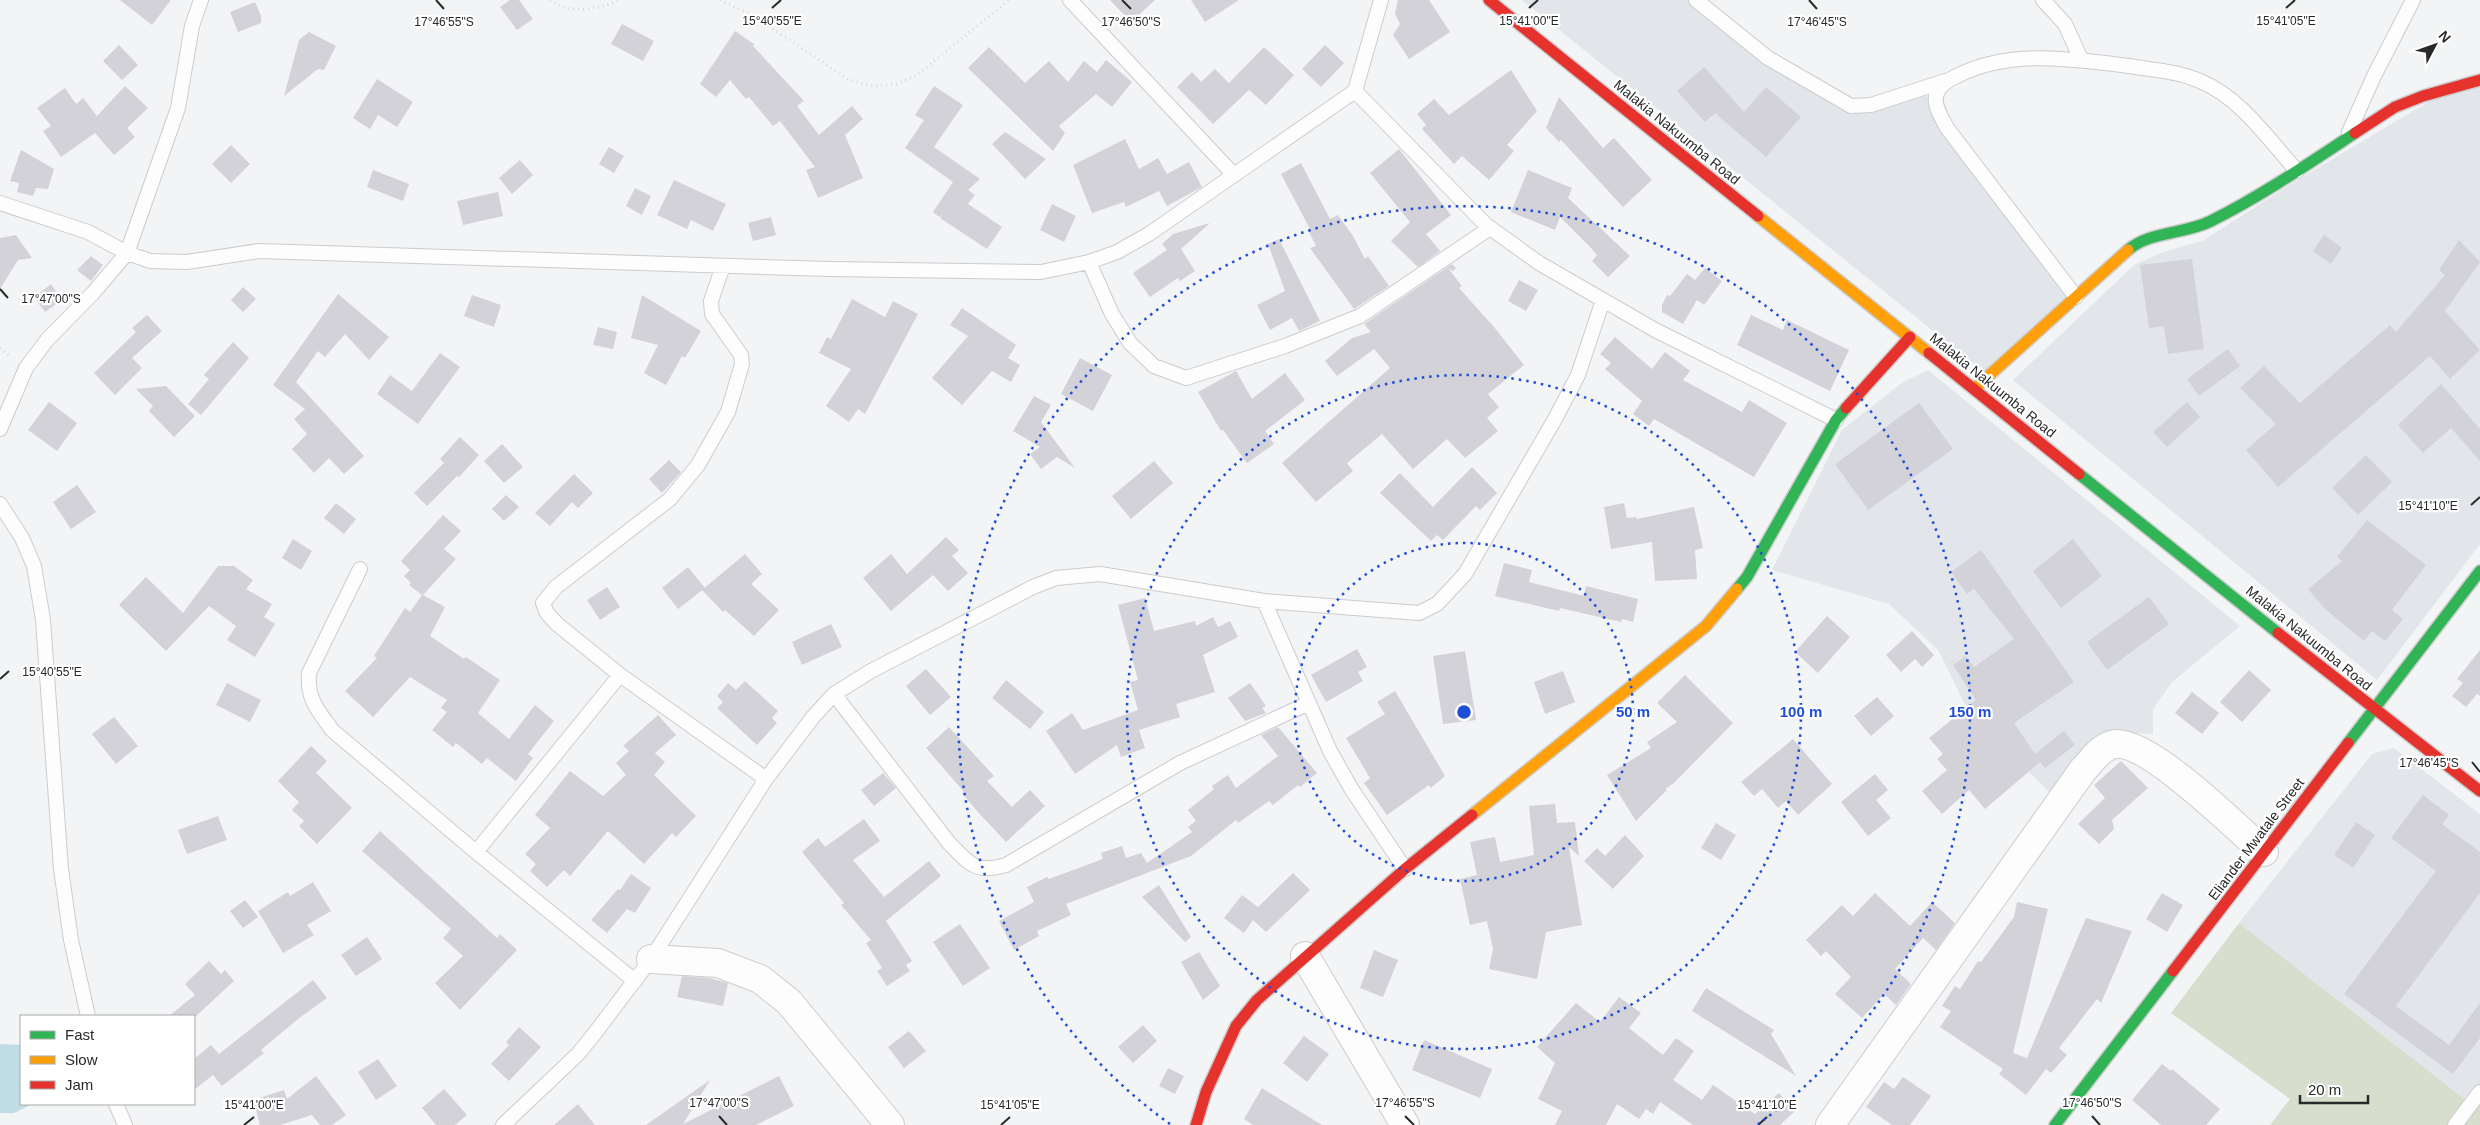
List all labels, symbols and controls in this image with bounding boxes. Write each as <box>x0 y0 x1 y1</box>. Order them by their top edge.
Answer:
text: 15°40'55"E <box>742 14 802 28</box>
text: 15°41'00"E <box>1499 14 1559 28</box>
text: 15°41'05"E <box>2256 14 2316 28</box>
text: 17°46'55"S <box>414 15 474 29</box>
text: 17°46'50"S <box>1101 15 1161 29</box>
text: 17°46'45"S <box>1787 15 1847 29</box>
north arrow <box>2410 20 2460 70</box>
text: N <box>2435 27 2454 46</box>
street label: Malakia Nakuumba Road <box>1611 76 1743 188</box>
text: 17°47'00"S <box>21 292 81 306</box>
street label: Malakia Nakuumba Road <box>1927 329 2059 441</box>
text: 15°41'10"E <box>2398 499 2458 513</box>
street label: Malakia Nakuumba Road <box>2243 582 2375 694</box>
text: 15°40'55"E <box>22 665 82 679</box>
centre of rings <box>1455 703 1473 721</box>
text: 50 m <box>1616 703 1650 720</box>
text: 100 m <box>1780 703 1822 720</box>
text: 150 m <box>1949 703 1991 720</box>
text: 17°46'45"S <box>2399 756 2459 770</box>
street label: Eliander Mwatale Street <box>2205 775 2307 903</box>
legend <box>20 1015 195 1105</box>
text: Fast <box>65 1026 95 1043</box>
text: Slow <box>65 1051 98 1068</box>
scale bar <box>2300 1072 2368 1104</box>
text: Jam <box>65 1076 93 1093</box>
text: 20 m <box>2308 1081 2341 1098</box>
text: 17°47'00"S <box>689 1096 749 1110</box>
text: 17°46'55"S <box>1375 1096 1435 1110</box>
text: 17°46'50"S <box>2062 1096 2122 1110</box>
text: 15°41'00"E <box>224 1098 284 1112</box>
text: 15°41'05"E <box>980 1098 1040 1112</box>
text: 15°41'10"E <box>1737 1098 1797 1112</box>

